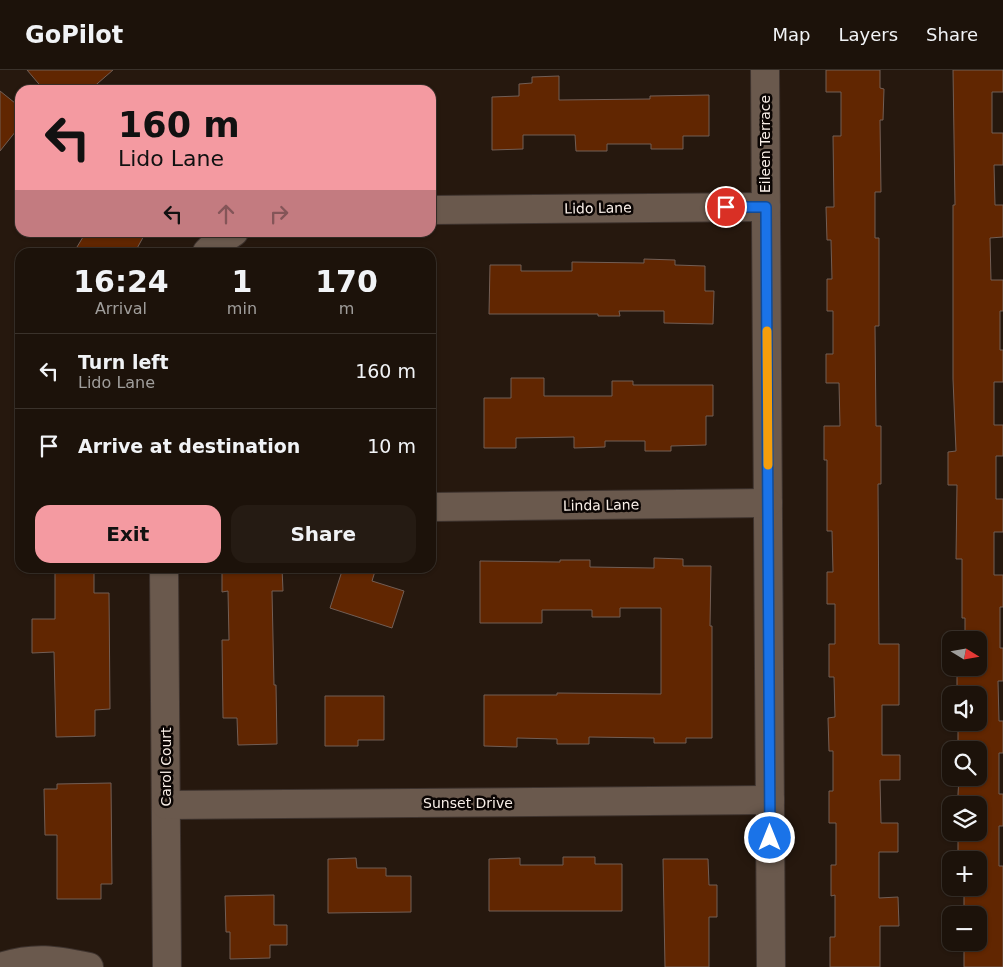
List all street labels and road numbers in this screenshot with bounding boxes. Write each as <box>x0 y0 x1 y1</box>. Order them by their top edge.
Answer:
street label: Eileen Terrace <box>757 95 773 193</box>
street label: Lido Lane <box>564 199 632 217</box>
street label: Linda Lane <box>563 496 639 514</box>
street label: Carol Court <box>158 727 174 807</box>
street label: Sunset Drive <box>423 795 513 811</box>

